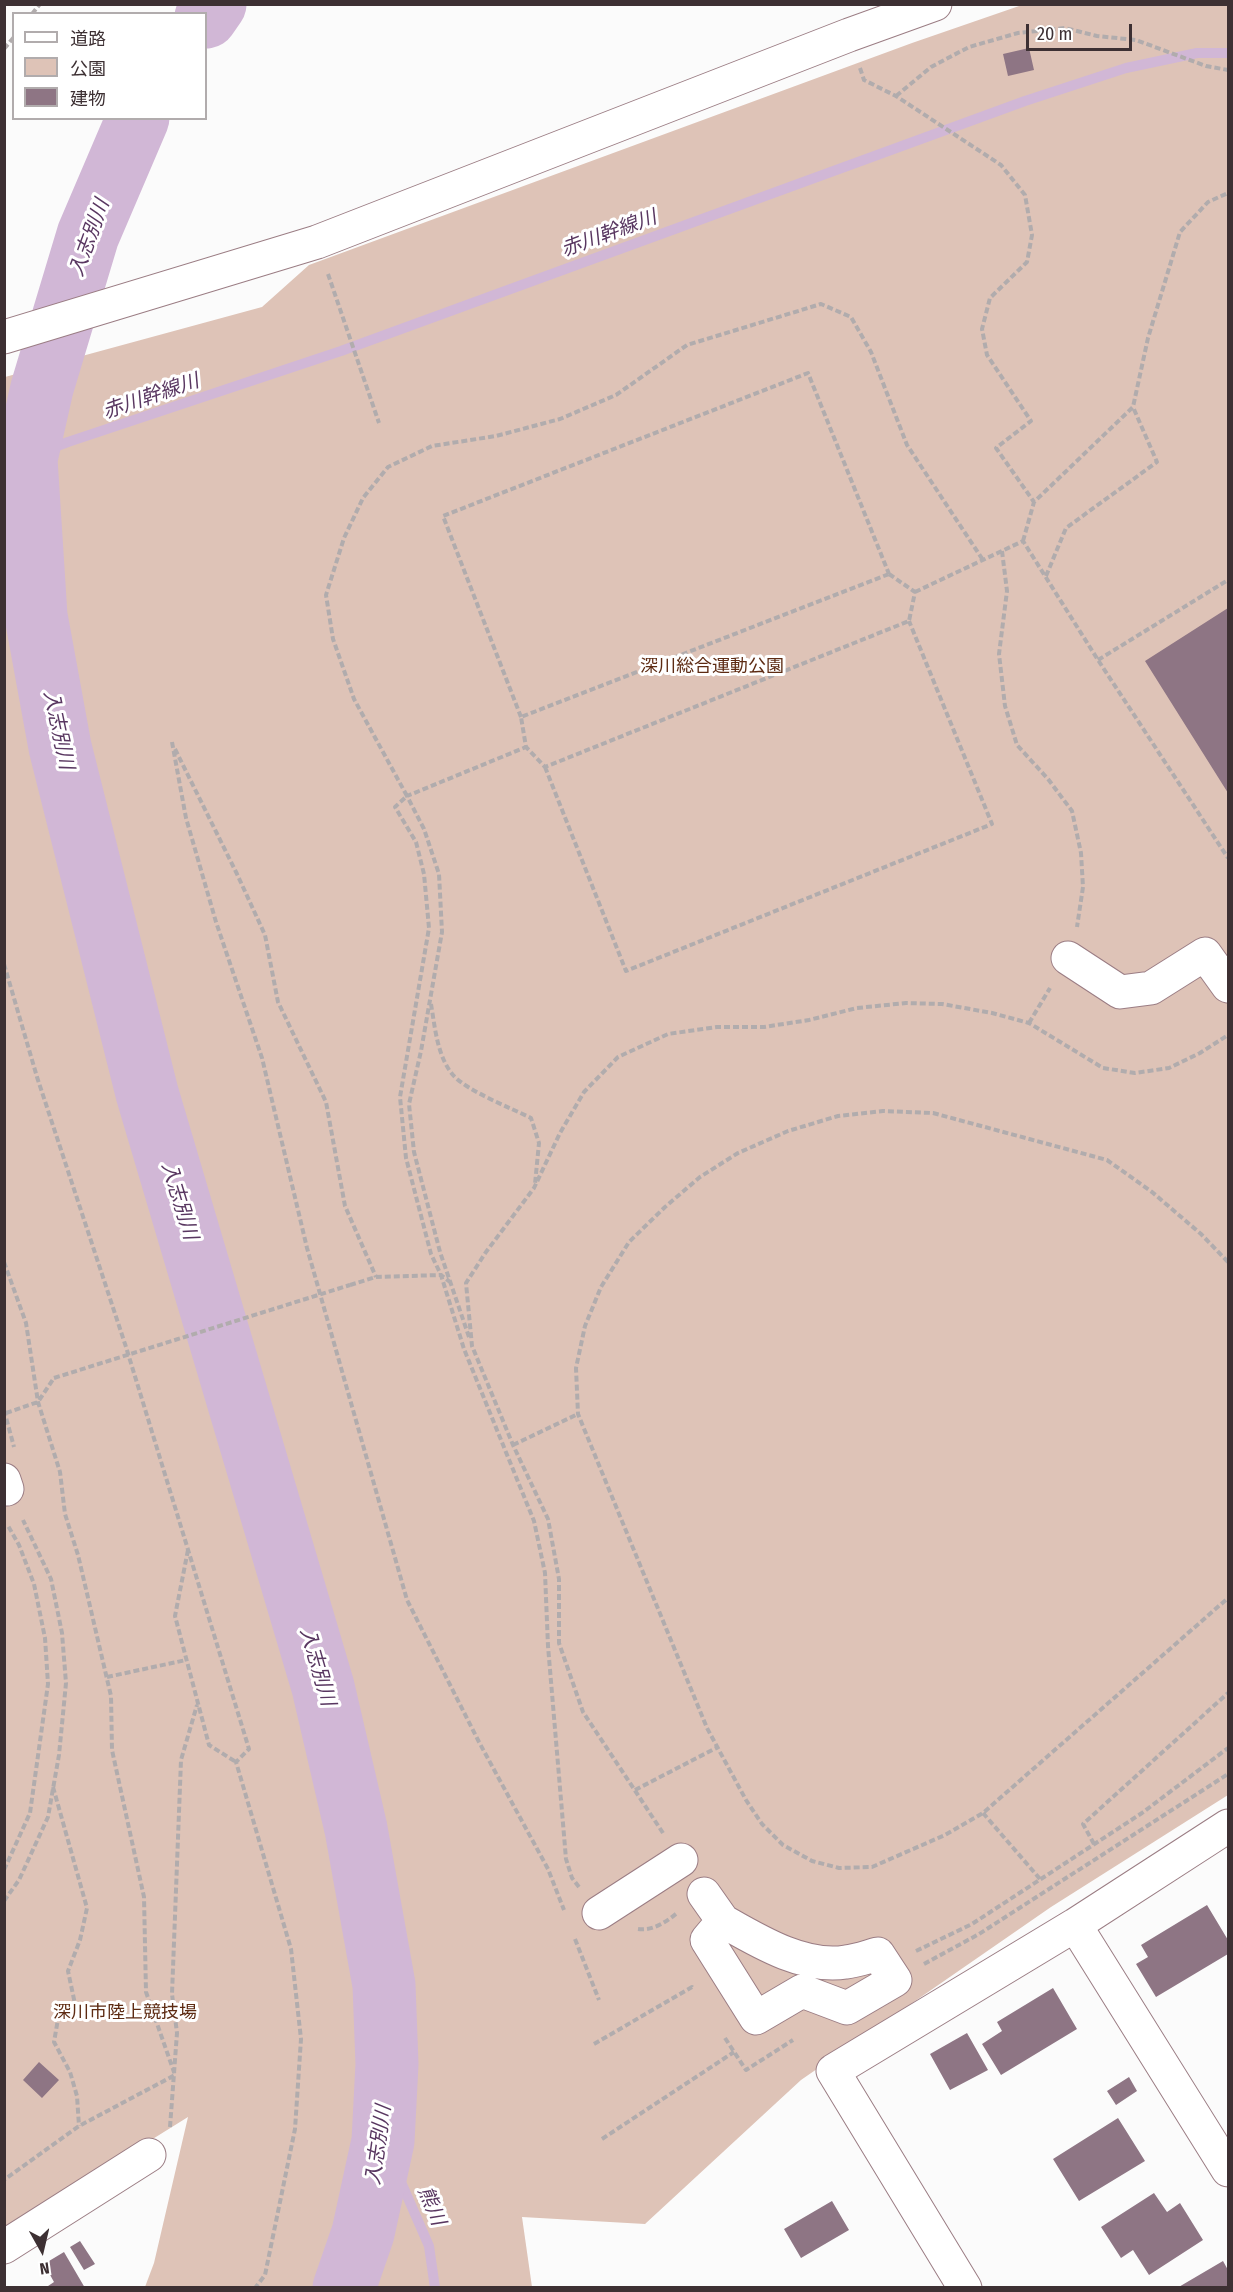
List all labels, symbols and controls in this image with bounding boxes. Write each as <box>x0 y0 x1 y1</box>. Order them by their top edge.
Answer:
legend <box>12 12 207 120</box>
scale bar <box>1029 12 1136 50</box>
text: 20 m <box>1037 23 1072 45</box>
text: 道路 <box>70 28 106 50</box>
text: 公園 <box>70 58 106 80</box>
text: 建物 <box>70 88 106 110</box>
water label: 入志別川 <box>65 196 115 280</box>
water label: 赤川幹線川 <box>558 206 660 262</box>
water label: 赤川幹線川 <box>100 369 202 425</box>
park label: 深川総合運動公園 <box>640 656 784 678</box>
water label: 入志別川 <box>38 688 78 772</box>
water label: 入志別川 <box>156 1159 202 1243</box>
water label: 入志別川 <box>294 1625 340 1709</box>
park label: 深川市陸上競技場 <box>53 2002 197 2024</box>
water label: 入志別川 <box>362 2104 396 2186</box>
water label: 熊川 <box>412 2183 450 2229</box>
north arrow <box>12 2220 72 2280</box>
text: N <box>39 2258 51 2278</box>

